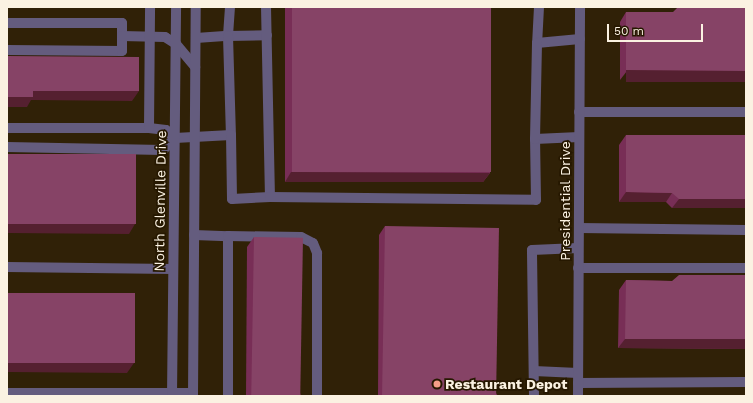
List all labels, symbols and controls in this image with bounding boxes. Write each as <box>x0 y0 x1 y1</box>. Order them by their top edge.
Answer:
scale bar <box>609 16 705 42</box>
text: 50 m <box>614 24 644 38</box>
street label: North Glenville Drive <box>150 130 170 272</box>
street label: Presidential Drive <box>557 141 573 261</box>
place label: Restaurant Depot <box>445 376 567 392</box>
marker: Restaurant Depot <box>432 379 442 389</box>

